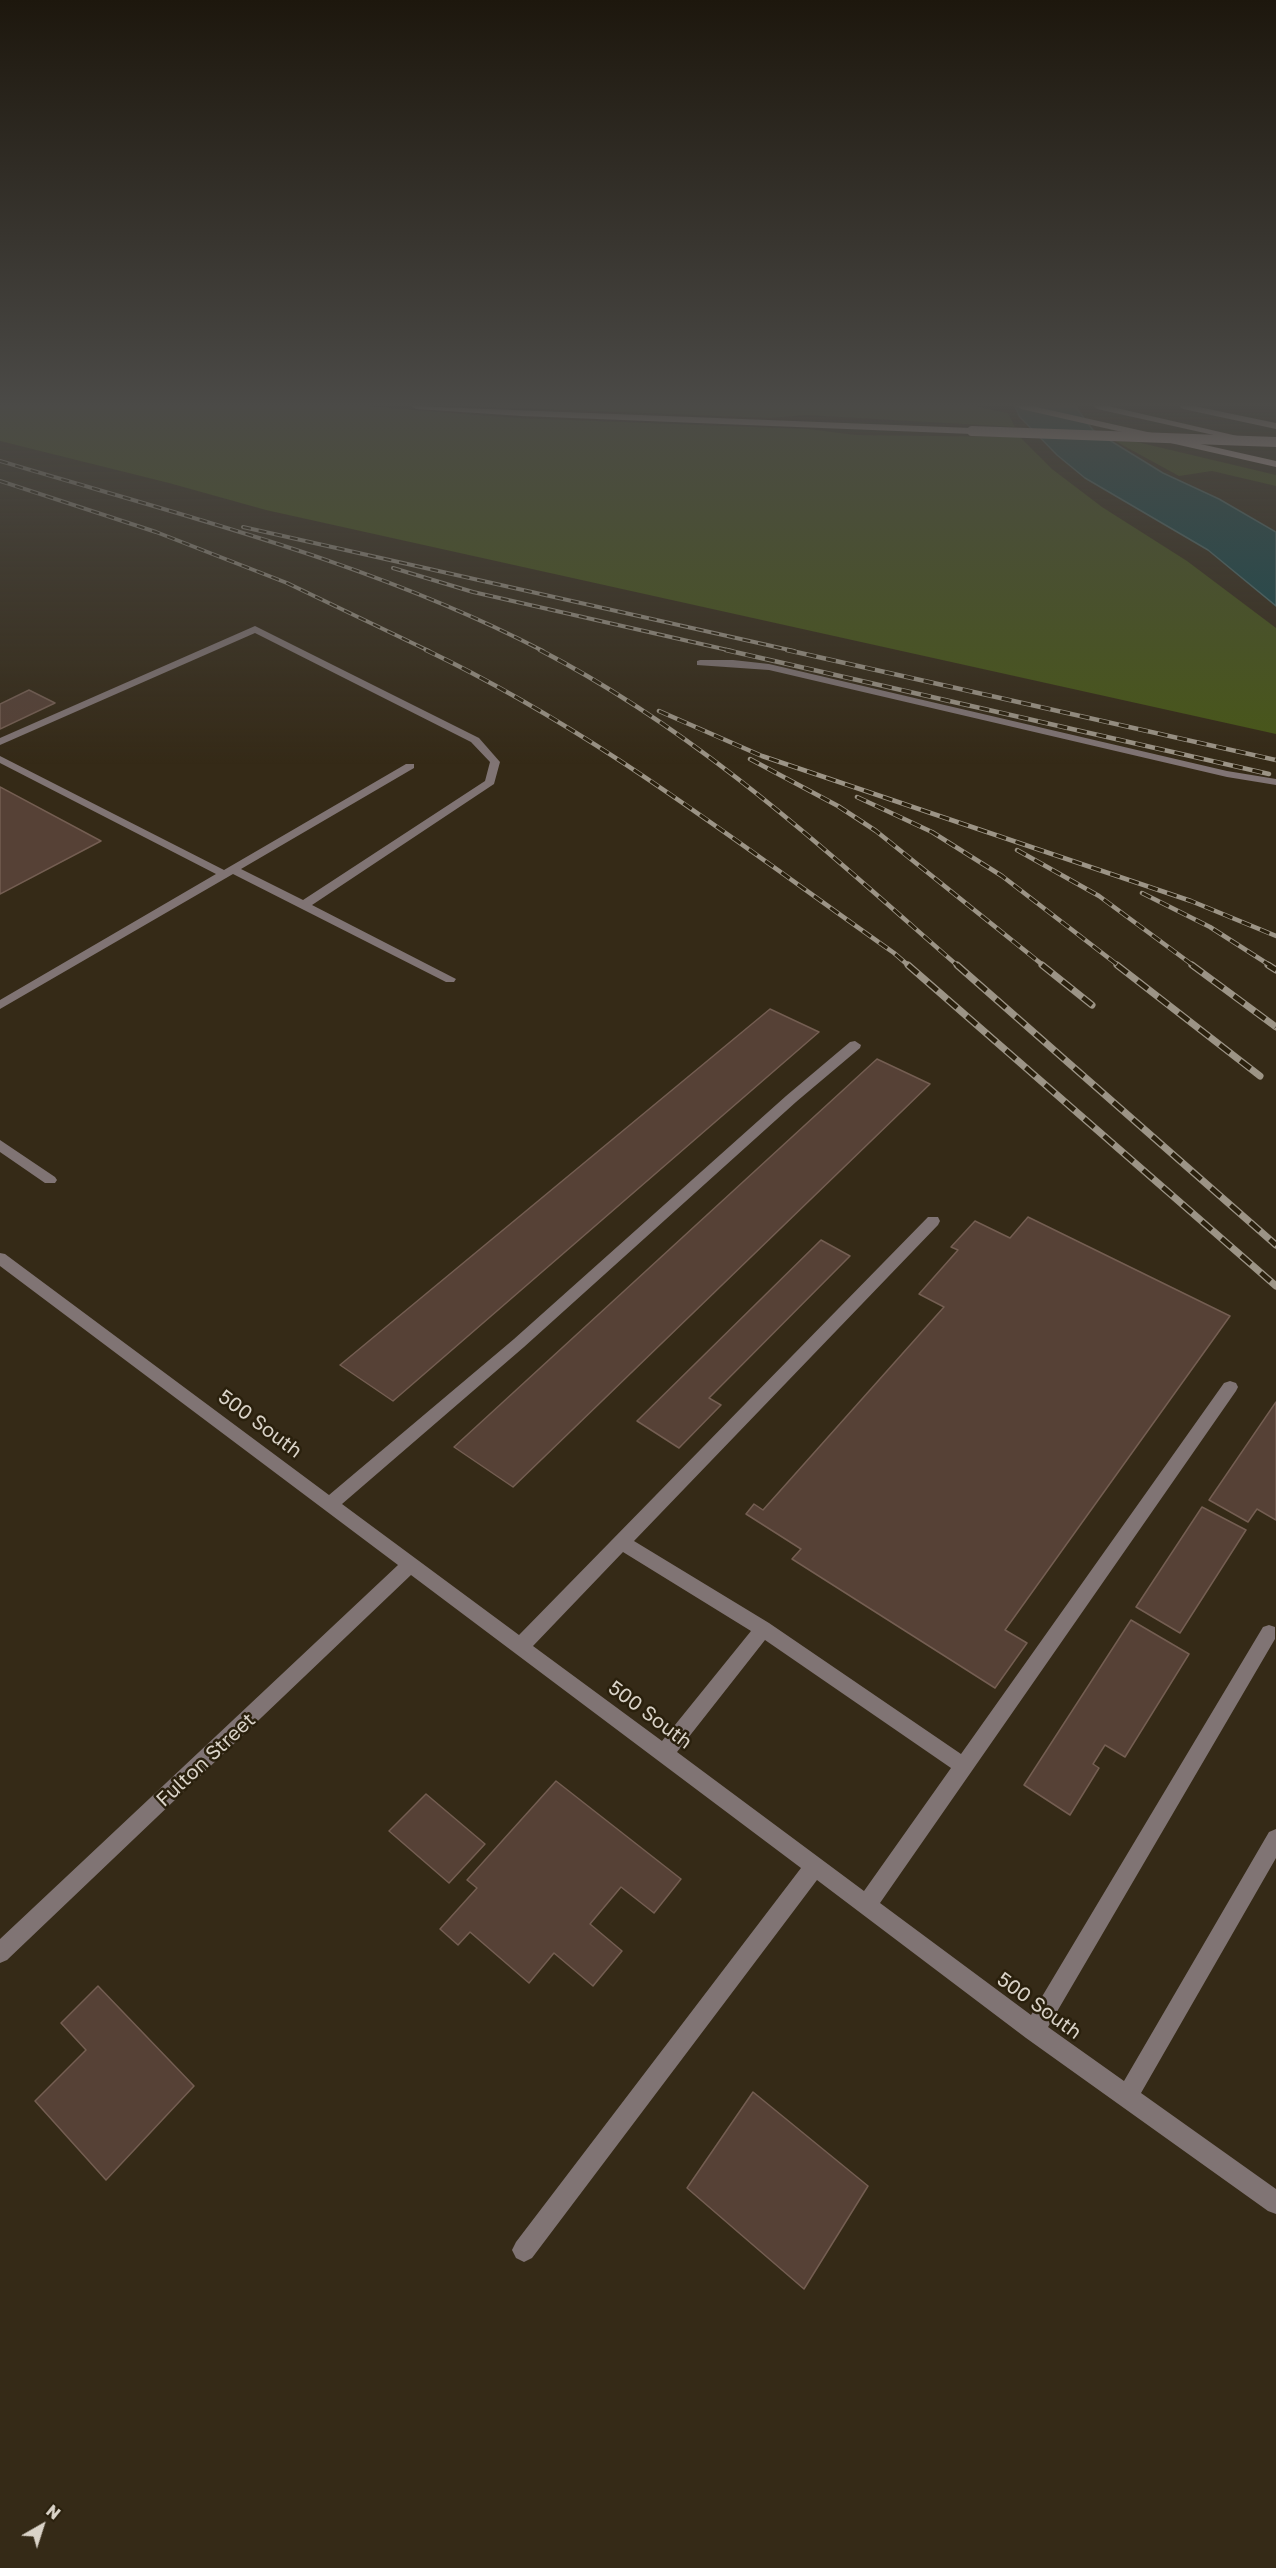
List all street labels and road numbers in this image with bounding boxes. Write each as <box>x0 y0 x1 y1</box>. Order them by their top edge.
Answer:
street label: 500 South <box>213 1385 307 1463</box>
street label: 500 South <box>603 1676 697 1754</box>
street label: Fulton Street <box>152 1708 260 1812</box>
street label: 500 South <box>992 1967 1086 2045</box>

